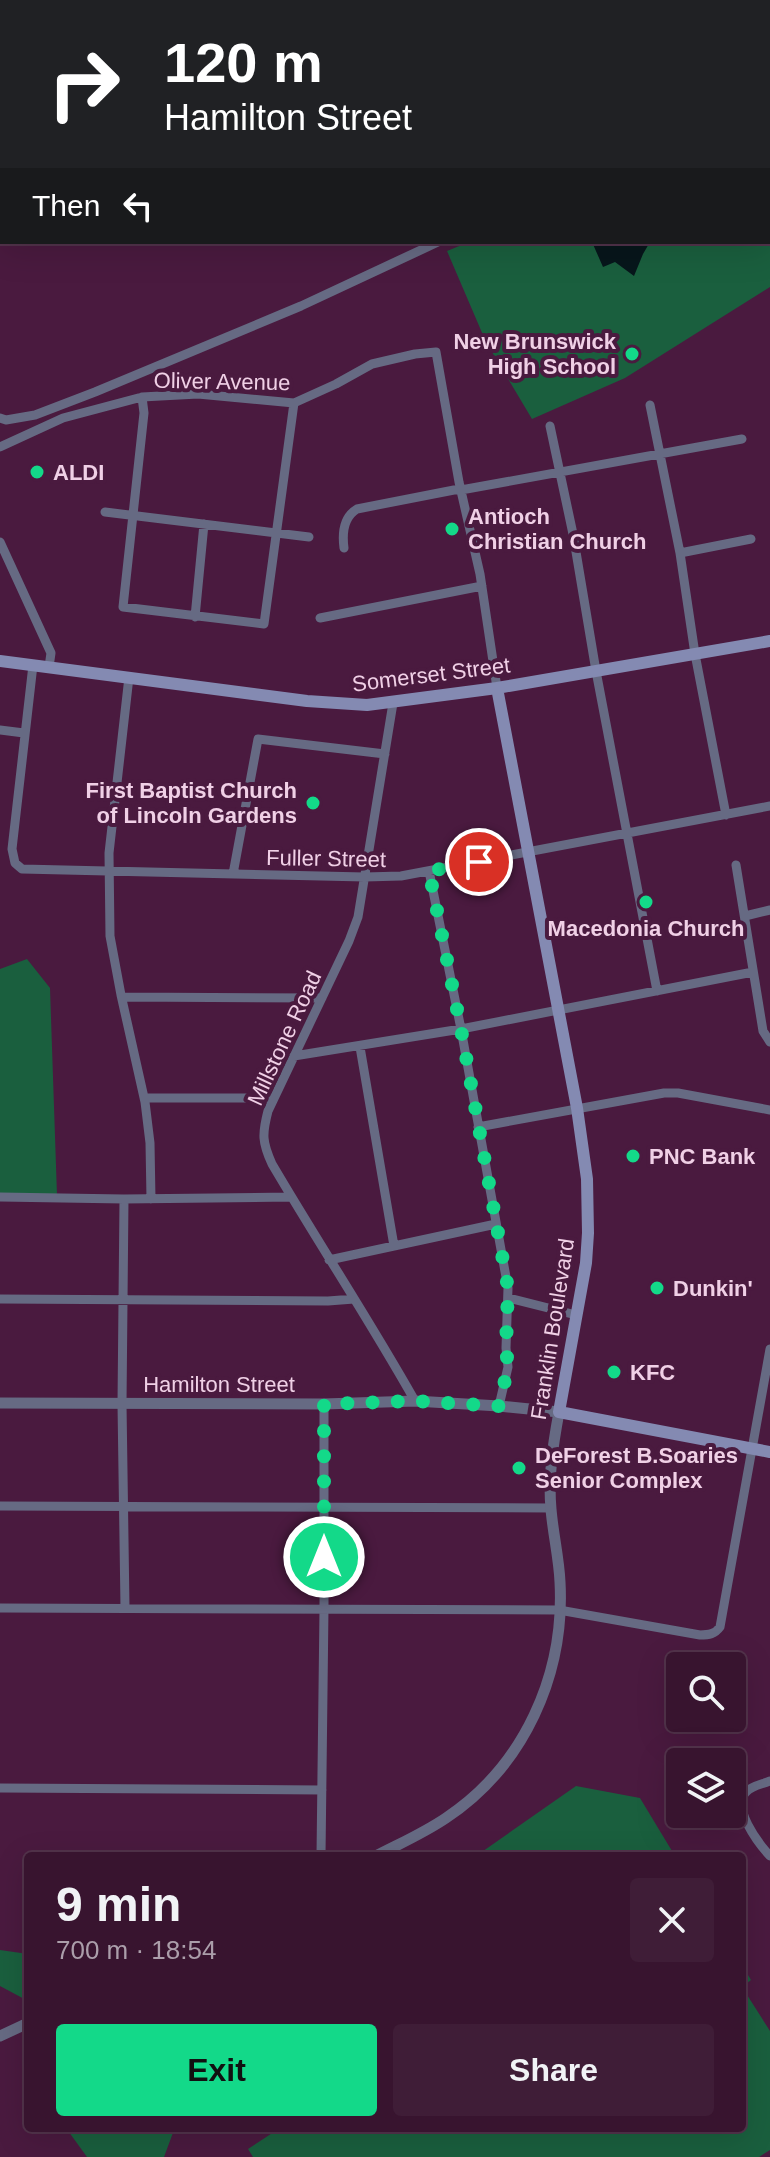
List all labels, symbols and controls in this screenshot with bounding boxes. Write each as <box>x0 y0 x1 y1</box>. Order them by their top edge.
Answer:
text: 120 m <box>164 31 323 94</box>
icon: right <box>32 32 136 136</box>
text: Hamilton Street <box>164 97 412 138</box>
icon: left <box>116 184 160 228</box>
text: Then <box>32 189 100 222</box>
place label: New Brunswick High School <box>453 329 617 379</box>
marker: New Brunswick High School <box>623 345 641 363</box>
street label: Oliver Avenue <box>153 368 290 395</box>
place label: ALDI <box>53 460 104 485</box>
marker: ALDI <box>28 463 46 481</box>
place label: Antioch Christian Church <box>468 504 646 554</box>
marker: Antioch Christian Church <box>443 520 461 538</box>
street label: Somerset Street <box>351 652 511 697</box>
place label: First Baptist Church of Lincoln Gardens <box>86 778 297 828</box>
marker: First Baptist Church of Lincoln Gardens <box>304 794 322 812</box>
pin <box>445 828 513 896</box>
icon: arrive <box>457 840 501 884</box>
street label: Fuller Street <box>266 845 386 872</box>
marker: Macedonia Church <box>637 893 655 911</box>
place label: Macedonia Church <box>548 916 744 941</box>
street label: Millstone Road <box>242 967 327 1109</box>
place label: PNC Bank <box>649 1144 756 1169</box>
marker: PNC Bank <box>624 1147 642 1165</box>
street label: Franklin Boulevard <box>526 1237 579 1422</box>
place label: Dunkin' <box>673 1276 753 1301</box>
marker: Dunkin' <box>648 1279 666 1297</box>
place label: KFC <box>630 1360 675 1385</box>
marker: KFC <box>605 1363 623 1381</box>
street label: Hamilton Street <box>143 1372 295 1397</box>
place label: DeForest B.Soaries Senior Complex <box>535 1443 738 1493</box>
marker: DeForest B.Soaries Senior Complex <box>510 1459 528 1477</box>
position arrow <box>282 1515 366 1599</box>
map controls <box>666 1652 746 1828</box>
button: search <box>666 1652 746 1732</box>
button: layers <box>666 1748 746 1828</box>
text: 9 min <box>56 1878 181 1931</box>
button: close <box>630 1878 714 1962</box>
text: 700 m · 18:54 <box>56 1935 216 1965</box>
button: Exit <box>56 2024 377 2116</box>
button: Share <box>393 2024 714 2116</box>

